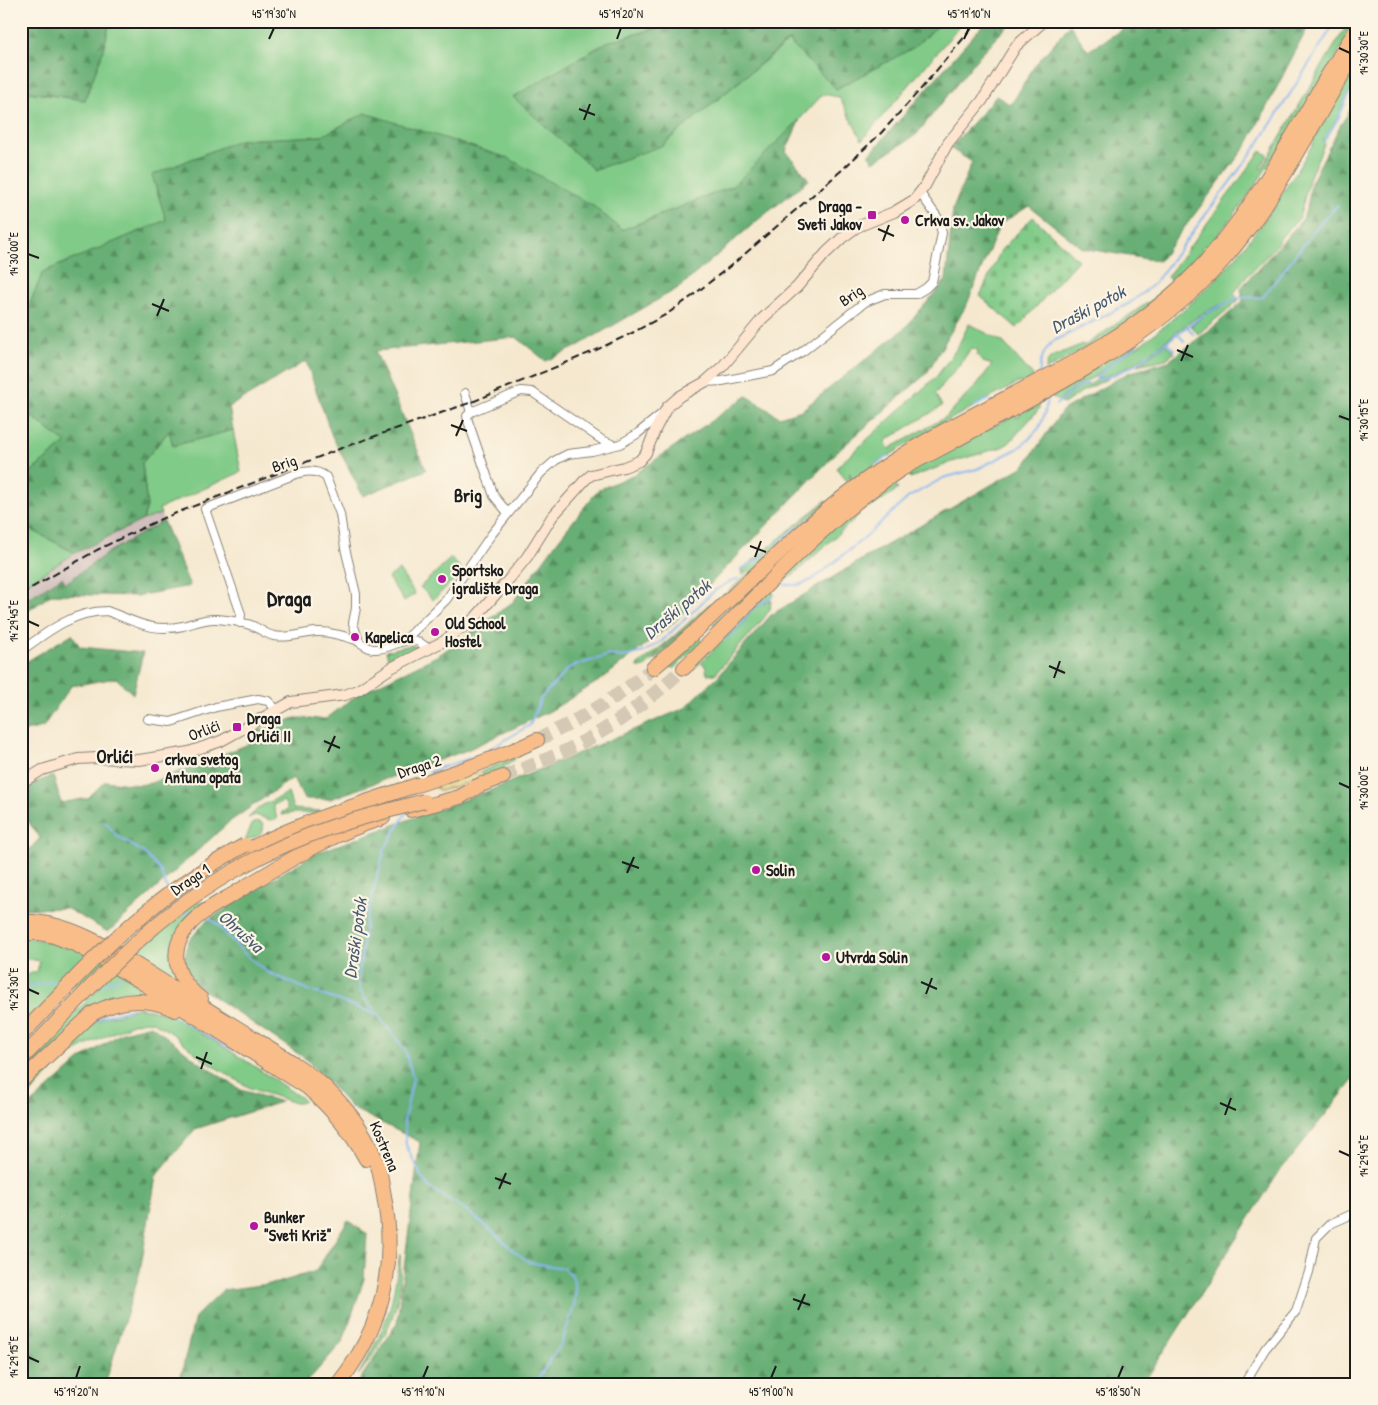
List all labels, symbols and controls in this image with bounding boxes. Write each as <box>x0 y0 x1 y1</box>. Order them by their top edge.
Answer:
text: 45°19'30"N <box>252 5 296 22</box>
text: 45°19'20"N <box>599 5 643 22</box>
text: 45°19'10"N <box>948 5 990 22</box>
text: 14°30'30"E <box>1355 30 1372 75</box>
place label: Draga - Sveti Jakov <box>797 195 863 235</box>
marker: Draga - Sveti Jakov <box>866 209 878 221</box>
place label: Crkva sv. Jakov <box>915 209 1005 231</box>
marker: Crkva sv. Jakov <box>899 214 911 226</box>
text: 14°30'00"E <box>5 231 22 276</box>
water label: Draški potok <box>1046 278 1131 339</box>
street label: Brig <box>834 279 868 311</box>
text: 14°30'15"E <box>1355 398 1372 441</box>
street label: Brig <box>269 449 299 477</box>
district label: Brig <box>454 483 482 509</box>
place label: Sportsko igralište Draga <box>452 559 539 600</box>
water label: Draški potok <box>638 572 717 645</box>
marker: Sportsko igralište Draga <box>436 573 448 585</box>
district label: Draga <box>267 584 312 614</box>
text: 14°29'45"E <box>5 599 22 642</box>
place label: Old School Hostel <box>445 612 506 652</box>
place label: Kapelica <box>365 626 414 649</box>
marker: Old School Hostel <box>429 626 441 638</box>
marker: Kapelica <box>349 631 361 643</box>
place label: Draga Orlići II <box>247 707 291 747</box>
street label: Orlići <box>185 714 223 746</box>
marker: Draga Orlići II <box>231 721 243 733</box>
district label: Orlići <box>97 744 133 769</box>
place label: crkva svetog Antuna opata <box>165 748 241 789</box>
street label: Draga 2 <box>394 748 444 783</box>
marker: crkva svetog Antuna opata <box>149 762 161 774</box>
text: 14°30'00"E <box>1355 765 1372 810</box>
street label: Draga 1 <box>166 858 214 900</box>
place label: Solin <box>766 859 795 881</box>
marker: Solin <box>750 864 762 876</box>
water label: Draški potok <box>337 895 373 980</box>
water label: Ohrušva <box>213 904 270 959</box>
place label: Utvrda Solin <box>836 946 908 968</box>
marker: Utvrda Solin <box>820 951 832 963</box>
text: 14°29'30"E <box>5 967 22 1011</box>
street label: Kostrena <box>365 1118 405 1174</box>
text: 14°29'45"E <box>1355 1134 1372 1177</box>
place label: Bunker "Sveti Križ" <box>264 1206 332 1246</box>
marker: Bunker "Sveti Križ" <box>248 1220 260 1232</box>
text: 14°29'15"E <box>5 1335 22 1378</box>
text: 45°19'20"N <box>54 1383 98 1400</box>
text: 45°19'10"N <box>402 1383 444 1400</box>
text: 45°19'00"N <box>749 1383 793 1400</box>
text: 45°18'50"N <box>1096 1383 1140 1400</box>

